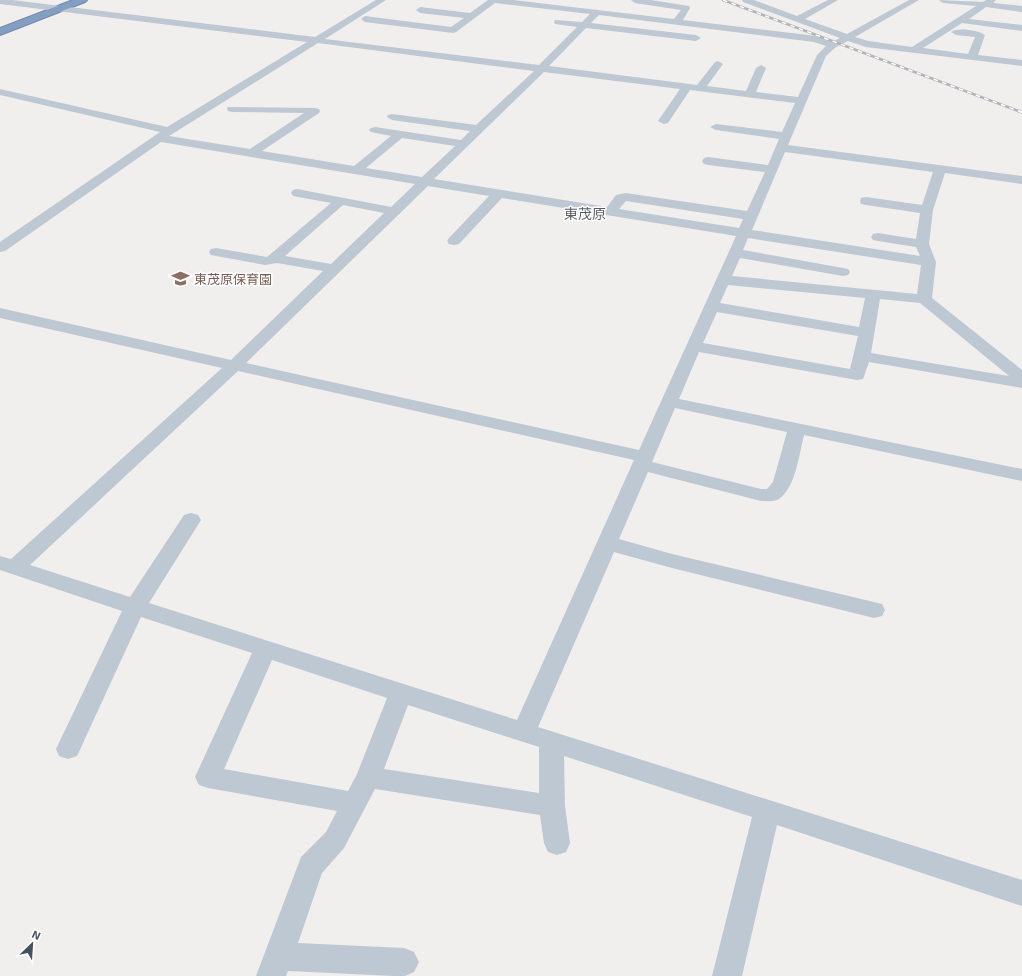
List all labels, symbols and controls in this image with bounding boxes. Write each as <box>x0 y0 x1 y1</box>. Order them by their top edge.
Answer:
district label: 東茂原 <box>564 205 606 222</box>
school or university icon: 東茂原保育園 <box>171 269 191 289</box>
place label: 東茂原保育園 <box>194 271 272 287</box>
north arrow <box>12 924 52 964</box>
text: N <box>30 927 43 942</box>

